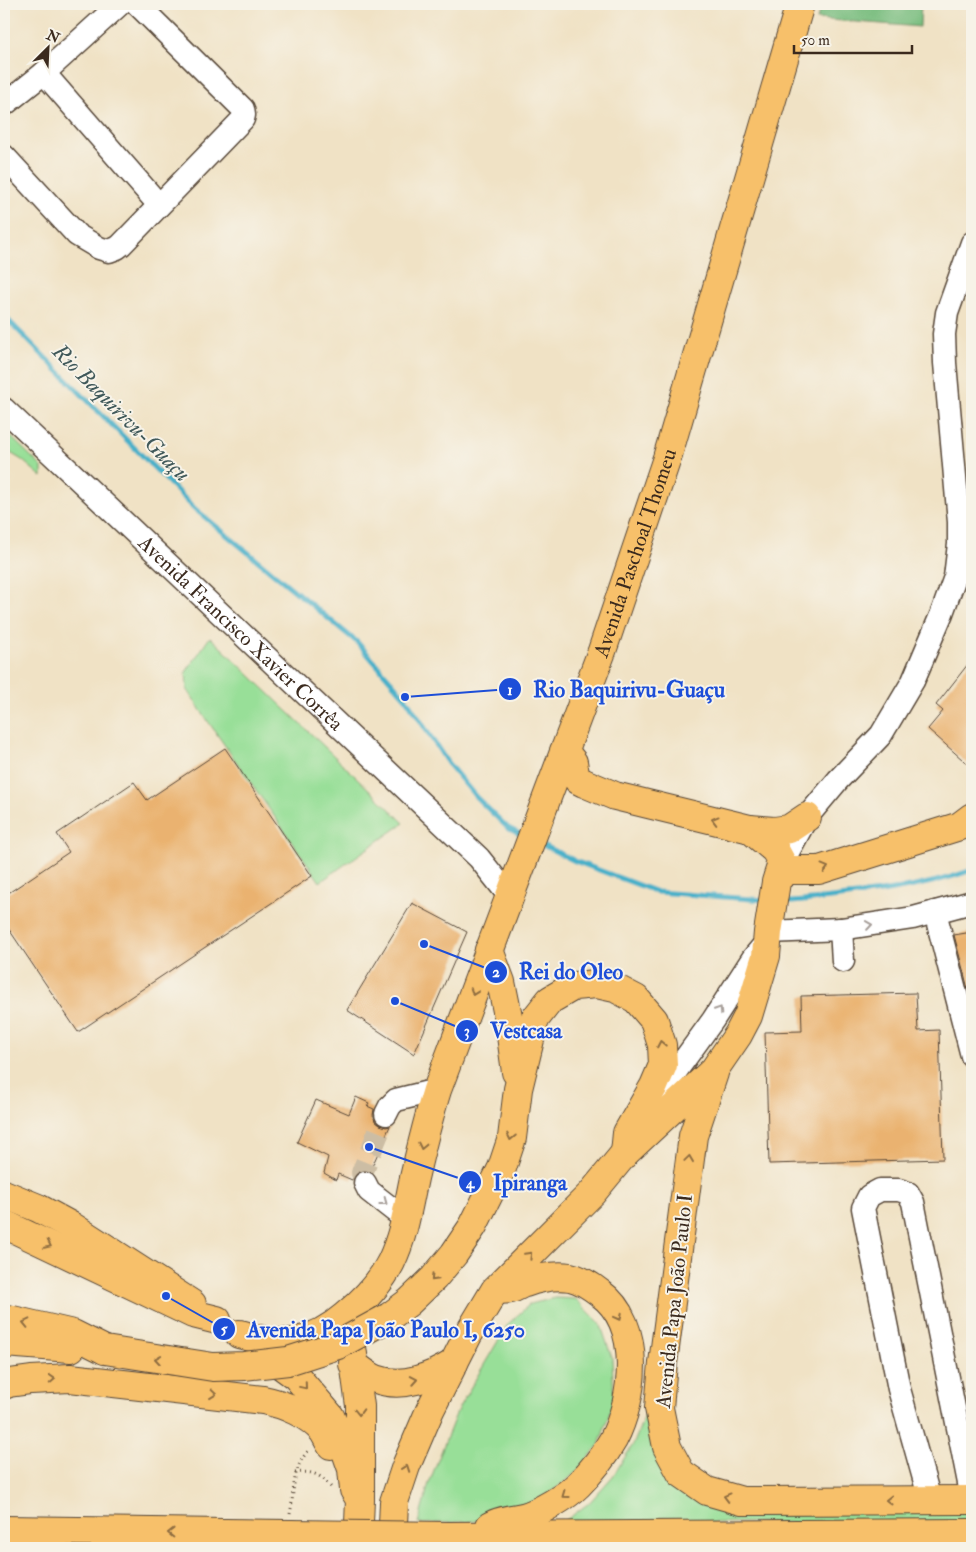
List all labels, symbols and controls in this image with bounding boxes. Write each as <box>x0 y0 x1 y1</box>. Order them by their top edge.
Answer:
north arrow <box>22 22 72 72</box>
scale bar <box>794 22 911 54</box>
text: N <box>43 26 63 47</box>
text: 50 m <box>801 31 830 50</box>
water label: Rio Baquirivu-Guaçu <box>46 337 196 487</box>
street label: Avenida Paschoal Thomeu <box>588 445 683 662</box>
street label: Avenida Francisco Xavier Corrêa <box>131 529 349 737</box>
callout: Rio Baquirivu-Guaçu <box>498 671 735 708</box>
text: Rio Baquirivu-Guaçu <box>533 676 726 705</box>
text: 1 <box>507 681 513 700</box>
one-way arrow <box>710 815 719 826</box>
one-way arrow <box>820 863 829 874</box>
one-way arrow <box>865 920 873 930</box>
callout: Rei do Oleo <box>484 953 633 990</box>
text: Rei do Oleo <box>519 958 624 986</box>
text: 2 <box>492 963 500 982</box>
one-way arrow <box>470 987 480 996</box>
one-way arrow <box>713 1007 723 1016</box>
callout: Vestcasa <box>455 1012 572 1049</box>
text: Vestcasa <box>489 1017 563 1045</box>
text: 3 <box>464 1022 470 1041</box>
one-way arrow <box>656 1039 666 1048</box>
one-way arrow <box>507 1132 517 1141</box>
one-way arrow <box>417 1141 427 1150</box>
one-way arrow <box>684 1155 694 1163</box>
callout: Ipiranga <box>457 1164 577 1201</box>
text: Ipiranga <box>493 1169 568 1198</box>
text: 4 <box>465 1174 475 1193</box>
street label: Avenida Papa João Paulo I <box>650 1193 699 1410</box>
one-way arrow <box>378 1197 387 1205</box>
one-way arrow <box>43 1239 52 1249</box>
one-way arrow <box>523 1252 532 1261</box>
one-way arrow <box>431 1272 440 1281</box>
callout: Avenida Papa João Paulo I, 6250 <box>212 1311 535 1348</box>
one-way arrow <box>613 1312 623 1321</box>
text: Avenida Papa João Paulo I, 6250 <box>246 1316 525 1345</box>
one-way arrow <box>21 1318 30 1329</box>
text: 5 <box>221 1320 228 1339</box>
one-way arrow <box>154 1355 163 1365</box>
one-way arrow <box>48 1373 56 1384</box>
one-way arrow <box>410 1375 418 1385</box>
one-way arrow <box>299 1380 308 1389</box>
one-way arrow <box>210 1388 218 1399</box>
one-way arrow <box>354 1408 365 1416</box>
one-way arrow <box>400 1464 410 1473</box>
one-way arrow <box>561 1489 571 1498</box>
one-way arrow <box>723 1492 731 1502</box>
one-way arrow <box>884 1495 892 1505</box>
one-way arrow <box>167 1528 175 1538</box>

